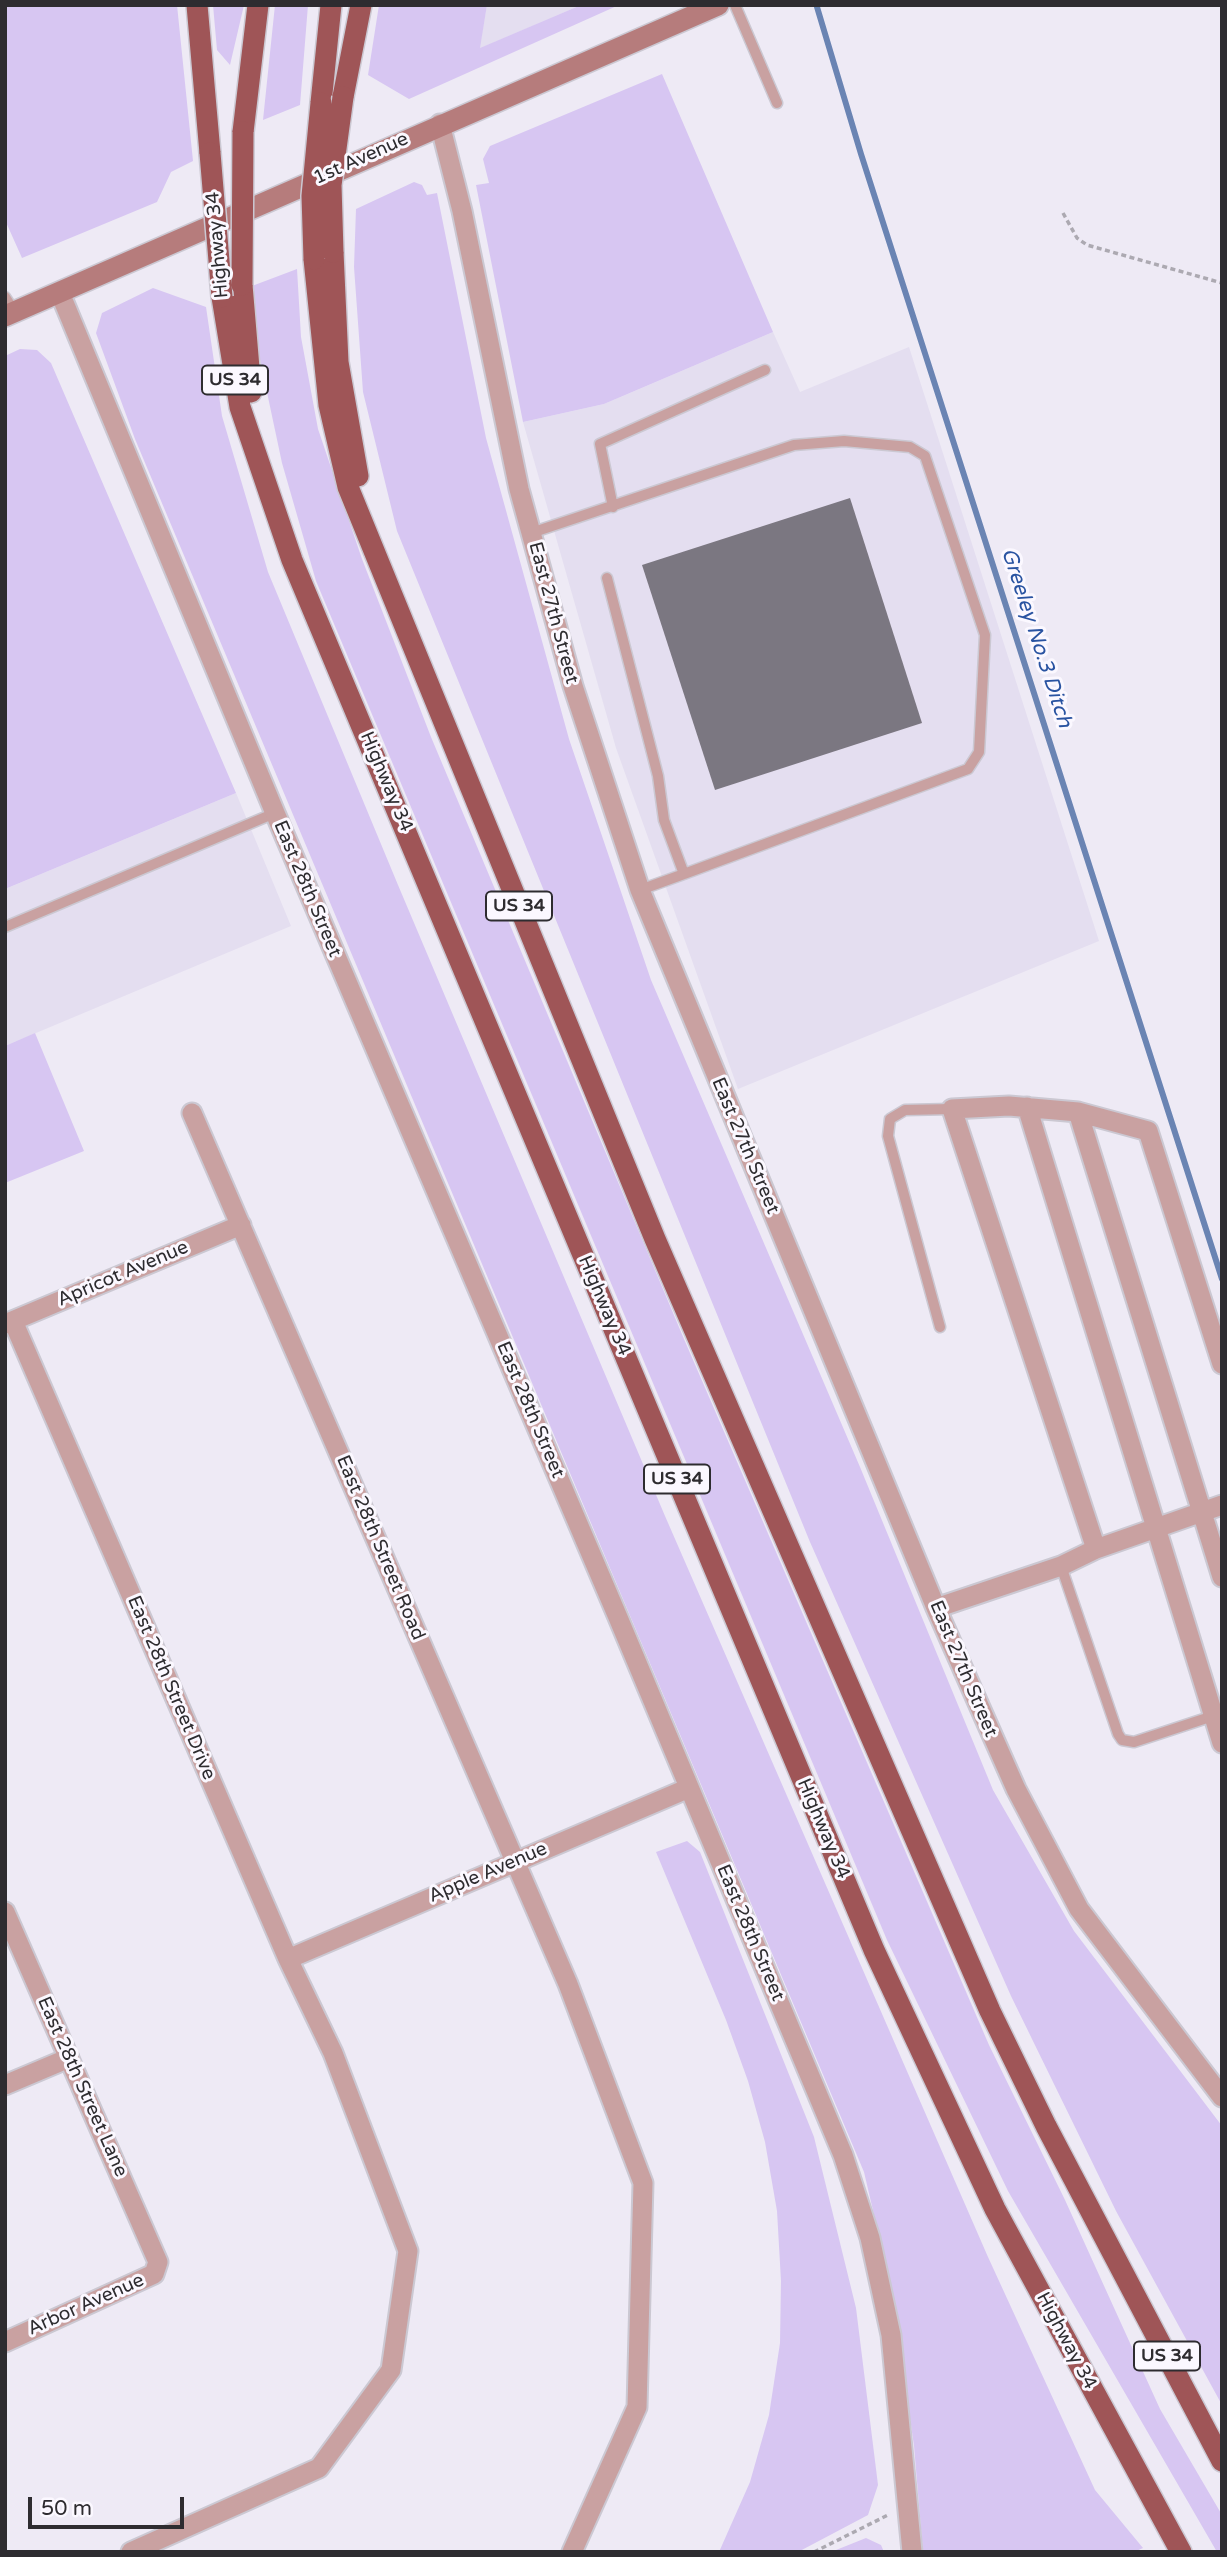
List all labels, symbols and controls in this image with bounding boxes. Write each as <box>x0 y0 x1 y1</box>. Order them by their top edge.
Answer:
street label: 1st Avenue <box>310 128 412 190</box>
street label: Highway 34 <box>202 191 234 299</box>
road number: US 34 <box>202 366 268 394</box>
street label: East 27th Street <box>523 540 583 686</box>
water label: Greeley No.3 Ditch <box>995 545 1077 731</box>
street label: Highway 34 <box>355 728 417 836</box>
street label: East 28th Street <box>268 817 346 961</box>
road number: US 34 <box>486 891 552 920</box>
street label: East 27th Street <box>706 1074 784 1218</box>
street label: Apricot Avenue <box>54 1236 192 1312</box>
street label: Highway 34 <box>573 1252 635 1360</box>
street label: East 28th Street <box>491 1338 569 1482</box>
street label: East 28th Street Road <box>331 1452 429 1644</box>
road number: US 34 <box>644 1464 710 1494</box>
street label: East 28th Street Drive <box>122 1593 220 1783</box>
street label: East 27th Street <box>924 1597 1002 1741</box>
street label: Highway 34 <box>792 1775 854 1883</box>
street label: Apple Avenue <box>425 1838 551 1908</box>
street label: East 28th Street <box>711 1861 789 2005</box>
street label: East 28th Street Lane <box>32 1993 132 2181</box>
street label: Arbor Avenue <box>24 2269 148 2341</box>
street label: Highway 34 <box>1031 2289 1101 2393</box>
road number: US 34 <box>1134 2342 1200 2370</box>
scale bar <box>32 2484 187 2528</box>
text: 50 m <box>41 2496 92 2521</box>

